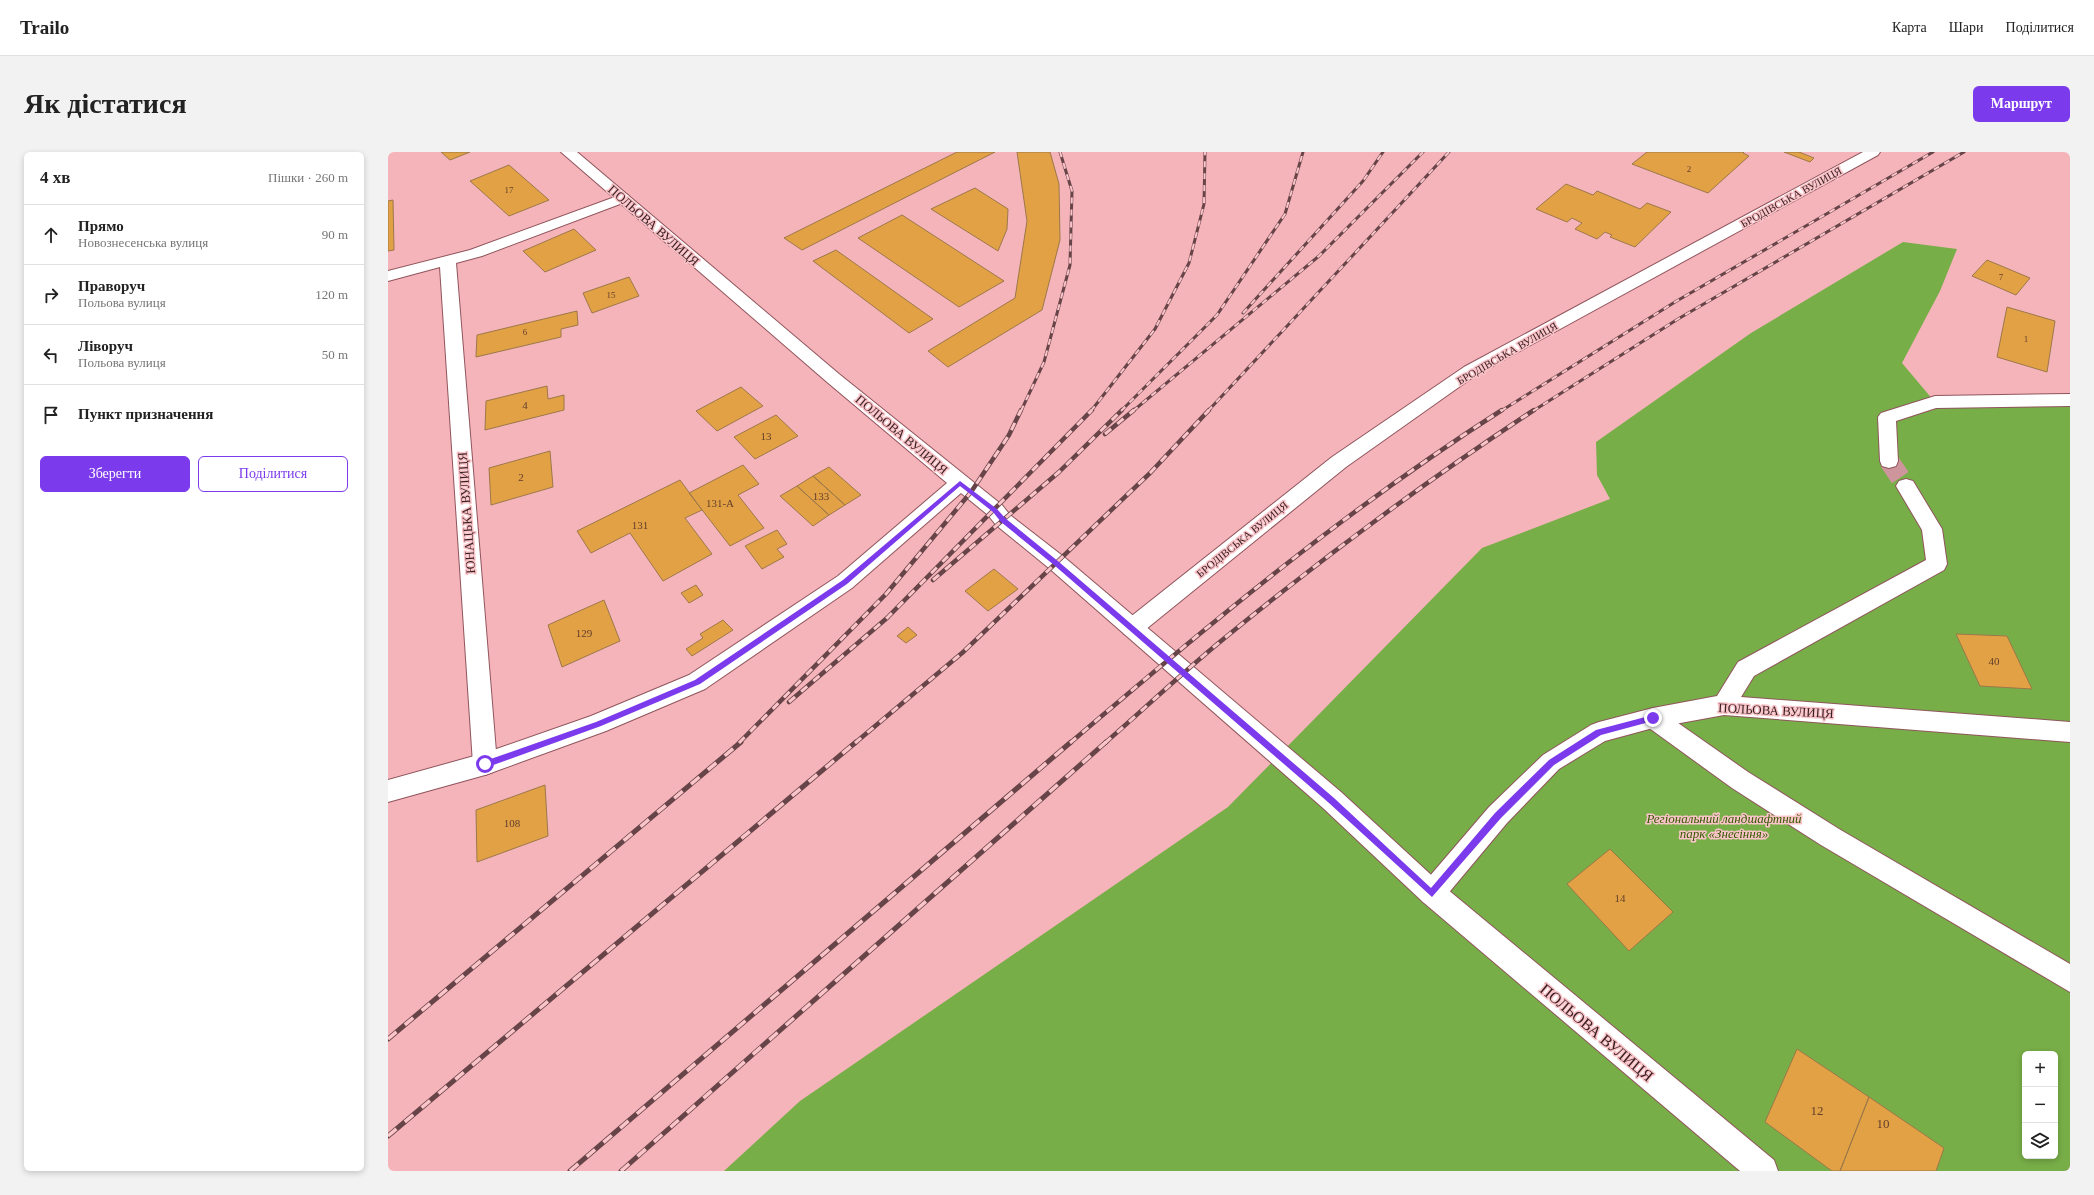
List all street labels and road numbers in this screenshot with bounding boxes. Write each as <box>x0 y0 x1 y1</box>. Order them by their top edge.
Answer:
street label: БРОДІВСЬКА ВУЛИЦЯ <box>1738 164 1844 230</box>
street label: ПОЛЬОВА ВУЛИЦЯ <box>605 182 702 269</box>
street label: БРОДІВСЬКА ВУЛИЦЯ <box>1455 319 1560 387</box>
street label: ПОЛЬОВА ВУЛИЦЯ <box>853 391 951 477</box>
street label: ЮНАЦЬКА ВУЛИЦЯ <box>455 451 478 574</box>
street label: БРОДІВСЬКА ВУЛИЦЯ <box>1194 498 1291 579</box>
street label: ПОЛЬОВА ВУЛИЦЯ <box>1718 700 1834 721</box>
street label: ПОЛЬОВА ВУЛИЦЯ <box>1536 980 1657 1086</box>

